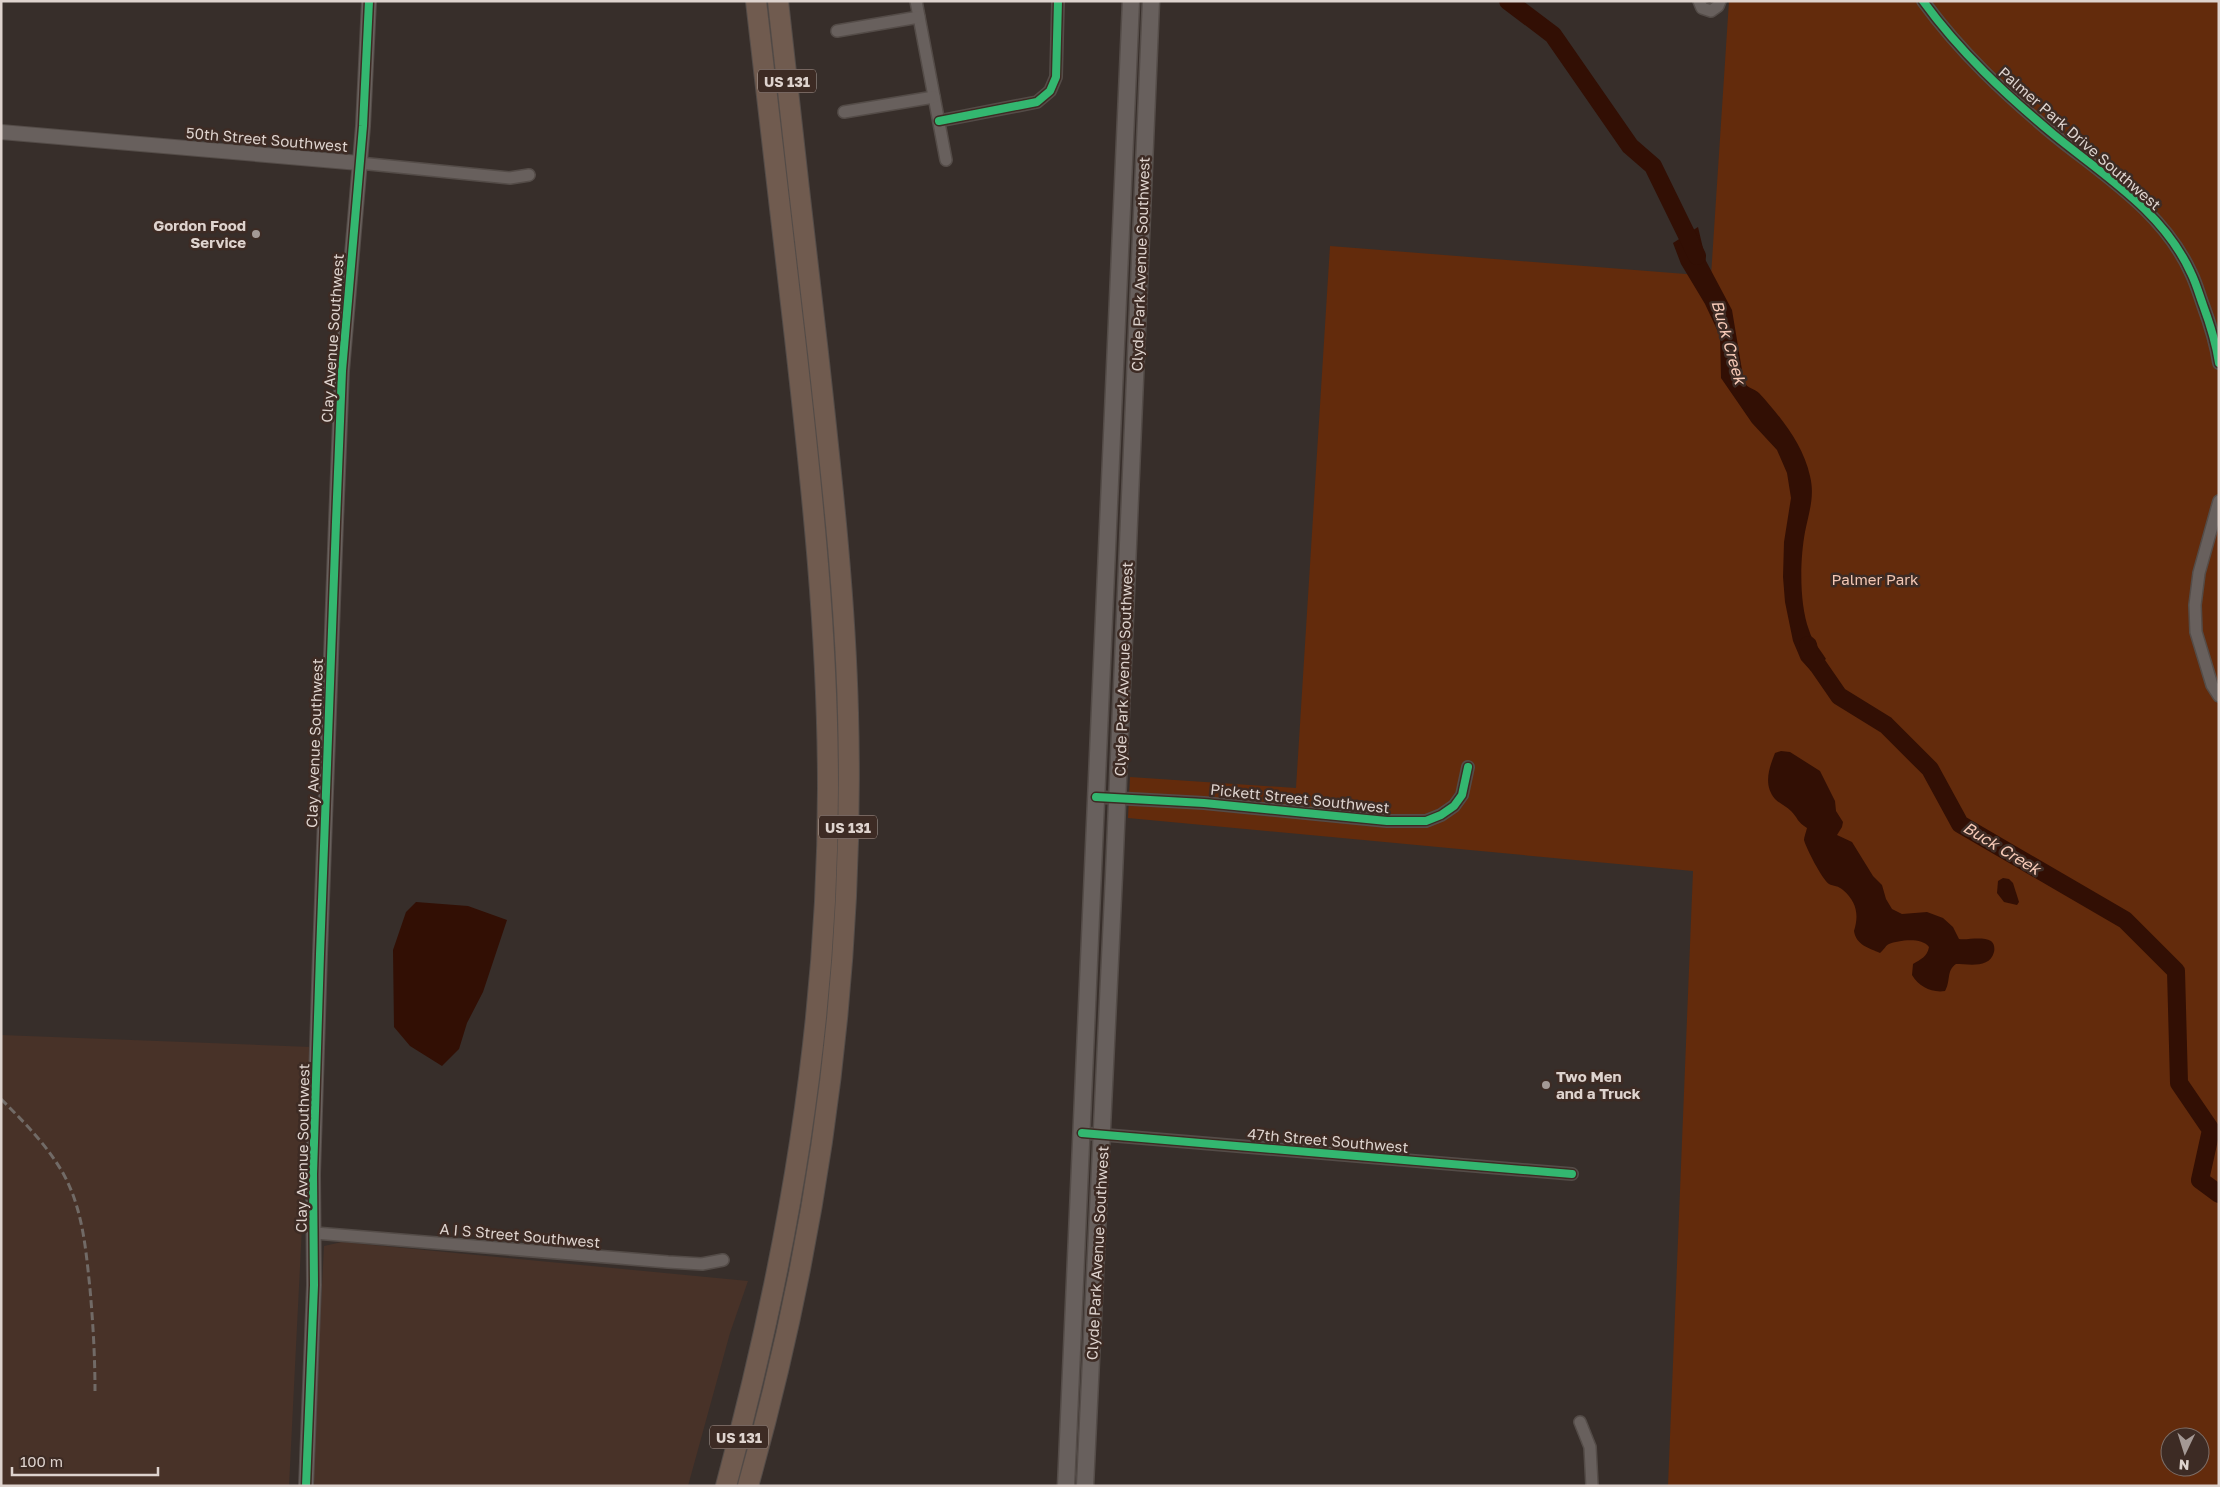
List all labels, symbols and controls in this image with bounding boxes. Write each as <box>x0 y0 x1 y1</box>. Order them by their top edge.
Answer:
street label: Palmer Park Drive Southwest <box>1995 63 2165 213</box>
road number: US 131 <box>758 70 816 92</box>
street label: 50th Street Southwest <box>185 123 349 155</box>
street label: Clyde Park Avenue Southwest <box>1127 156 1153 372</box>
place label: Gordon Food Service <box>153 216 246 251</box>
marker: Gordon Food Service <box>250 228 262 240</box>
street label: Clay Avenue Southwest <box>317 253 347 423</box>
water label: Buck Creek <box>1707 298 1751 388</box>
street label: Clyde Park Avenue Southwest <box>1110 561 1136 777</box>
park label: Palmer Park <box>1831 570 1919 588</box>
street label: Clay Avenue Southwest <box>302 658 326 828</box>
street label: Pickett Street Southwest <box>1210 780 1390 816</box>
road number: US 131 <box>819 816 877 839</box>
water label: Buck Creek <box>1960 817 2046 880</box>
street label: Clay Avenue Southwest <box>292 1063 312 1233</box>
place label: Two Men and a Truck <box>1556 1067 1641 1102</box>
marker: Two Men and a Truck <box>1540 1079 1552 1091</box>
street label: 47th Street Southwest <box>1247 1124 1409 1156</box>
street label: Clyde Park Avenue Southwest <box>1082 1145 1112 1361</box>
street label: A I S Street Southwest <box>439 1219 601 1251</box>
road number: US 131 <box>710 1425 768 1448</box>
north arrow <box>2160 1427 2210 1477</box>
scale bar <box>12 1444 159 1476</box>
text: 100 m <box>20 1452 63 1470</box>
text: N <box>2178 1457 2190 1474</box>

